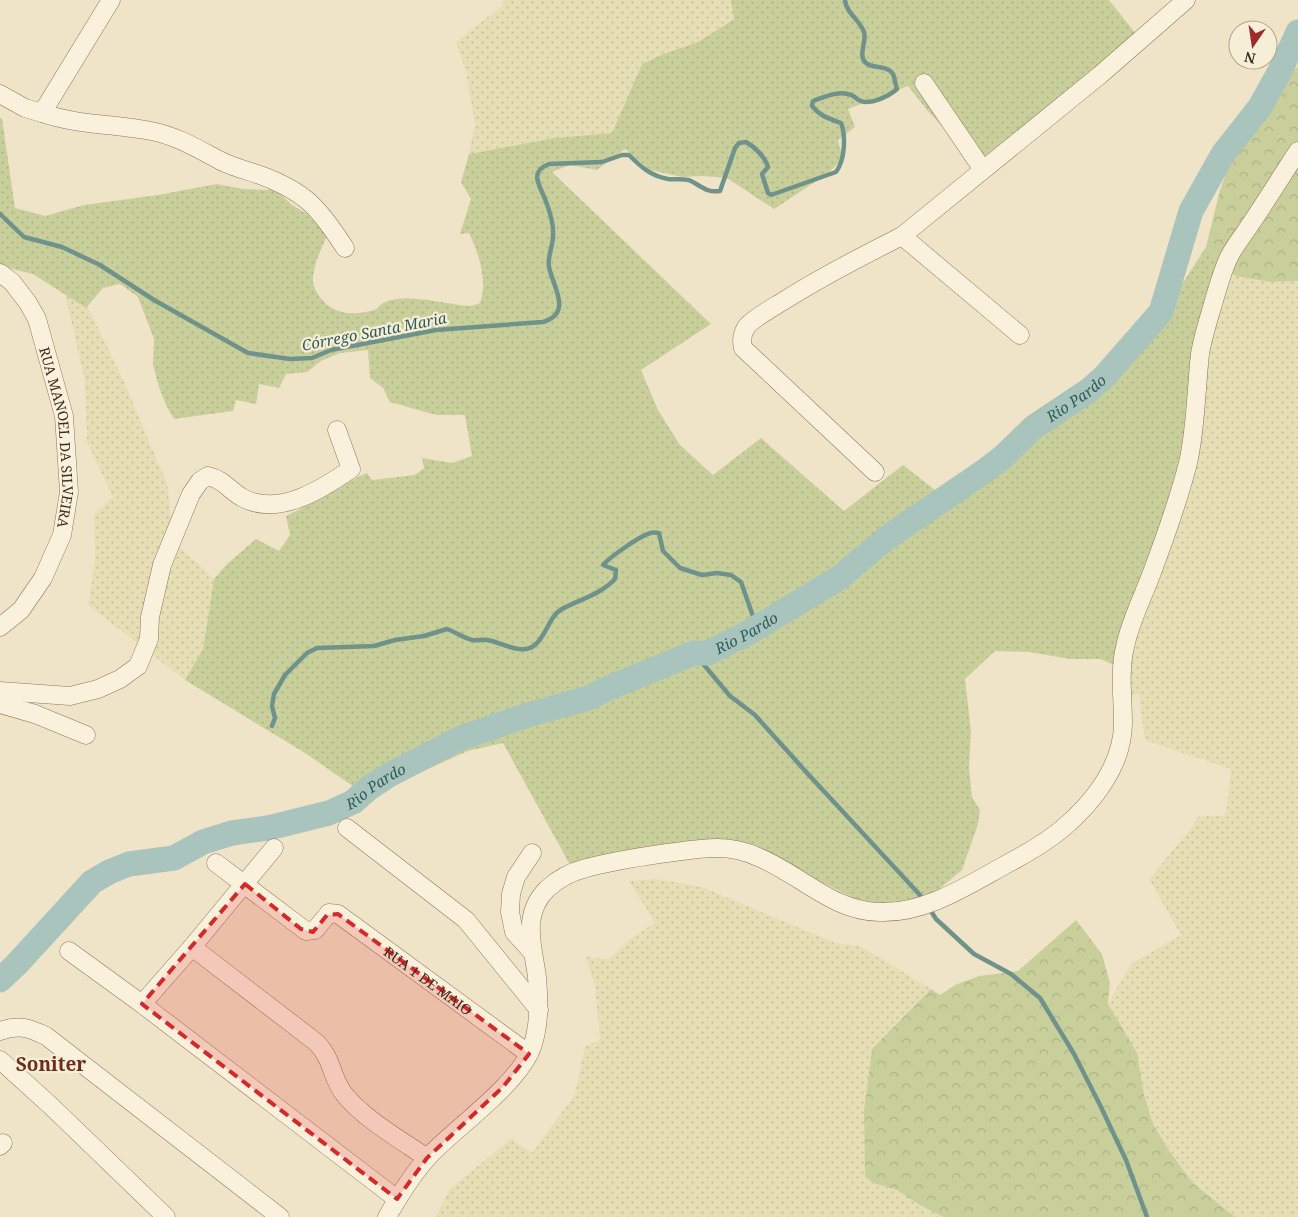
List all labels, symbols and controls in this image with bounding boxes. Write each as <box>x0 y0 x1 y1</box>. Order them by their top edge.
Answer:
north arrow <box>1228 20 1278 70</box>
text: N <box>1242 48 1257 69</box>
water label: Córrego Santa Maria <box>300 307 448 355</box>
street label: RUA MANOEL DA SILVEIRA <box>36 345 79 530</box>
water label: Rio Pardo <box>1041 370 1110 427</box>
water label: Rio Pardo <box>710 607 781 658</box>
water label: Rio Pardo <box>342 758 409 814</box>
street label: RUA 1 DE MAIO <box>380 942 476 1019</box>
district label: Soniter <box>16 1051 86 1077</box>

